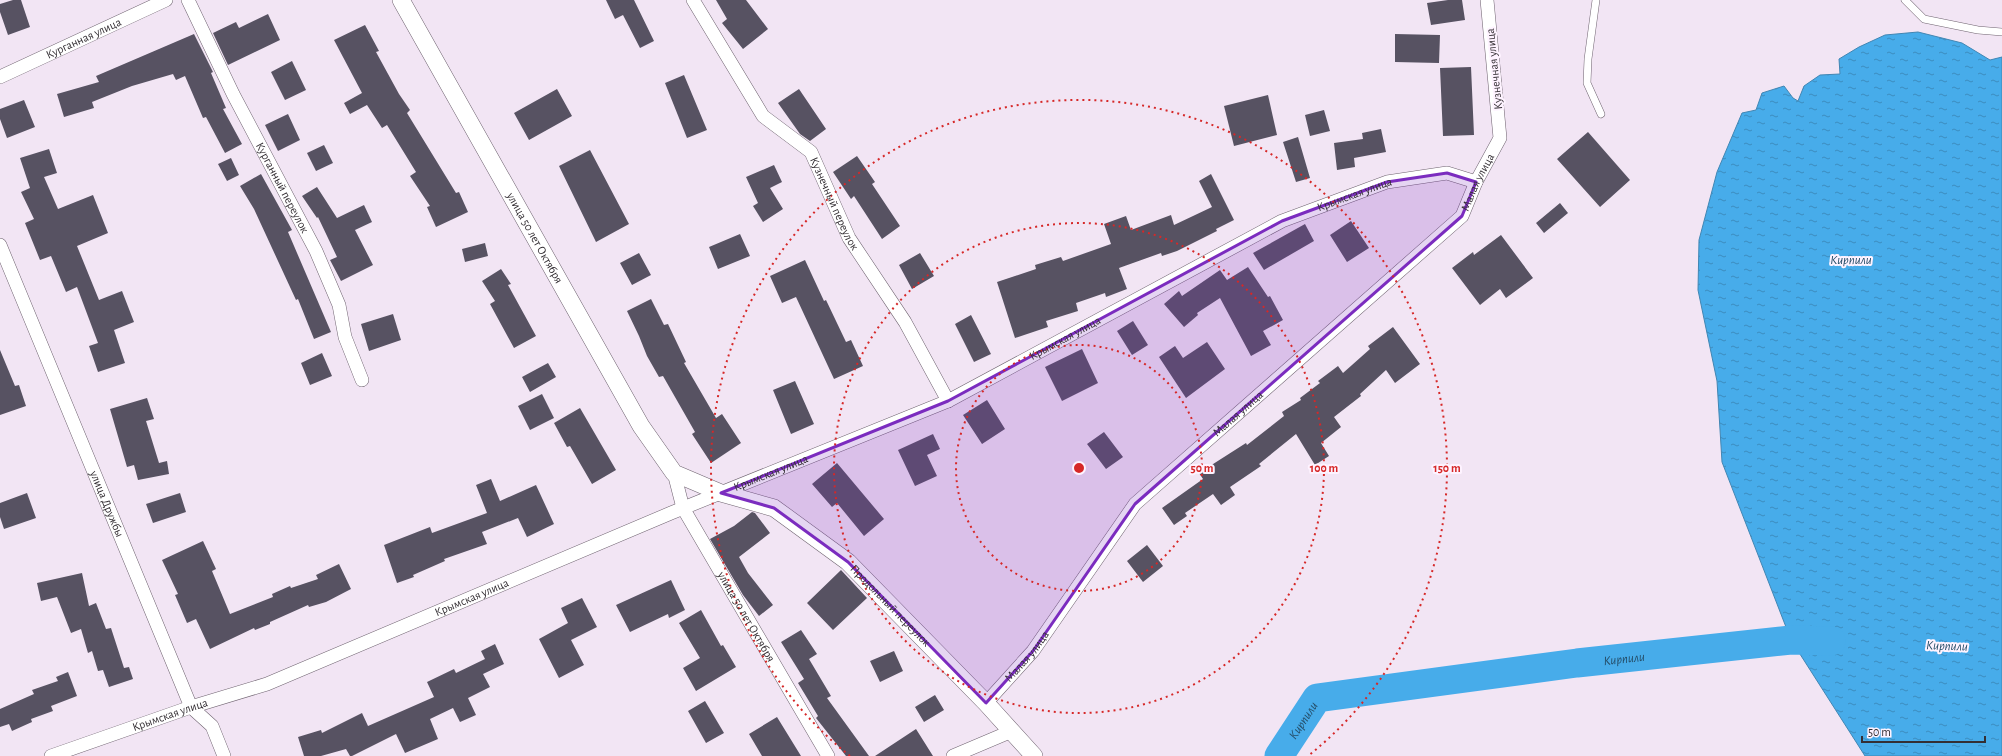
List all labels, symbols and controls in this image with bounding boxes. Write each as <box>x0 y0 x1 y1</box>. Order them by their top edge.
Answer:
street label: Курганная улица <box>44 15 123 61</box>
street label: Кузнечная улица <box>1484 27 1505 110</box>
street label: Курганный переулок <box>254 140 312 235</box>
street label: Малая улица <box>1459 151 1497 213</box>
street label: Кузнечный переулок <box>808 155 861 253</box>
street label: Крымская улица <box>1315 175 1393 213</box>
street label: улица 50 лет Октября <box>503 190 565 285</box>
water label: Кирпили <box>1830 254 1872 267</box>
street label: Крымская улица <box>1027 314 1103 362</box>
street label: Малая улица <box>1210 388 1266 439</box>
street label: Крымская улица <box>732 452 810 493</box>
centre of rings <box>1072 461 1086 475</box>
text: 50 m <box>1191 462 1214 474</box>
text: 100 m <box>1310 462 1338 474</box>
text: 150 m <box>1433 462 1461 474</box>
street label: улица Дружбы <box>87 468 126 539</box>
street label: Продольный переулок <box>848 562 933 649</box>
street label: улица 50 лет Октября <box>714 569 777 664</box>
street label: Крымская улица <box>433 576 511 618</box>
street label: Малая улица <box>1002 628 1051 684</box>
water label: Кирпили <box>1926 639 1968 654</box>
water label: Кирпили <box>1603 651 1646 668</box>
street label: Крымская улица <box>131 696 210 733</box>
water label: Кирпили <box>1287 700 1321 742</box>
scale bar <box>1862 718 1985 744</box>
text: 50 m <box>1868 726 1891 738</box>

